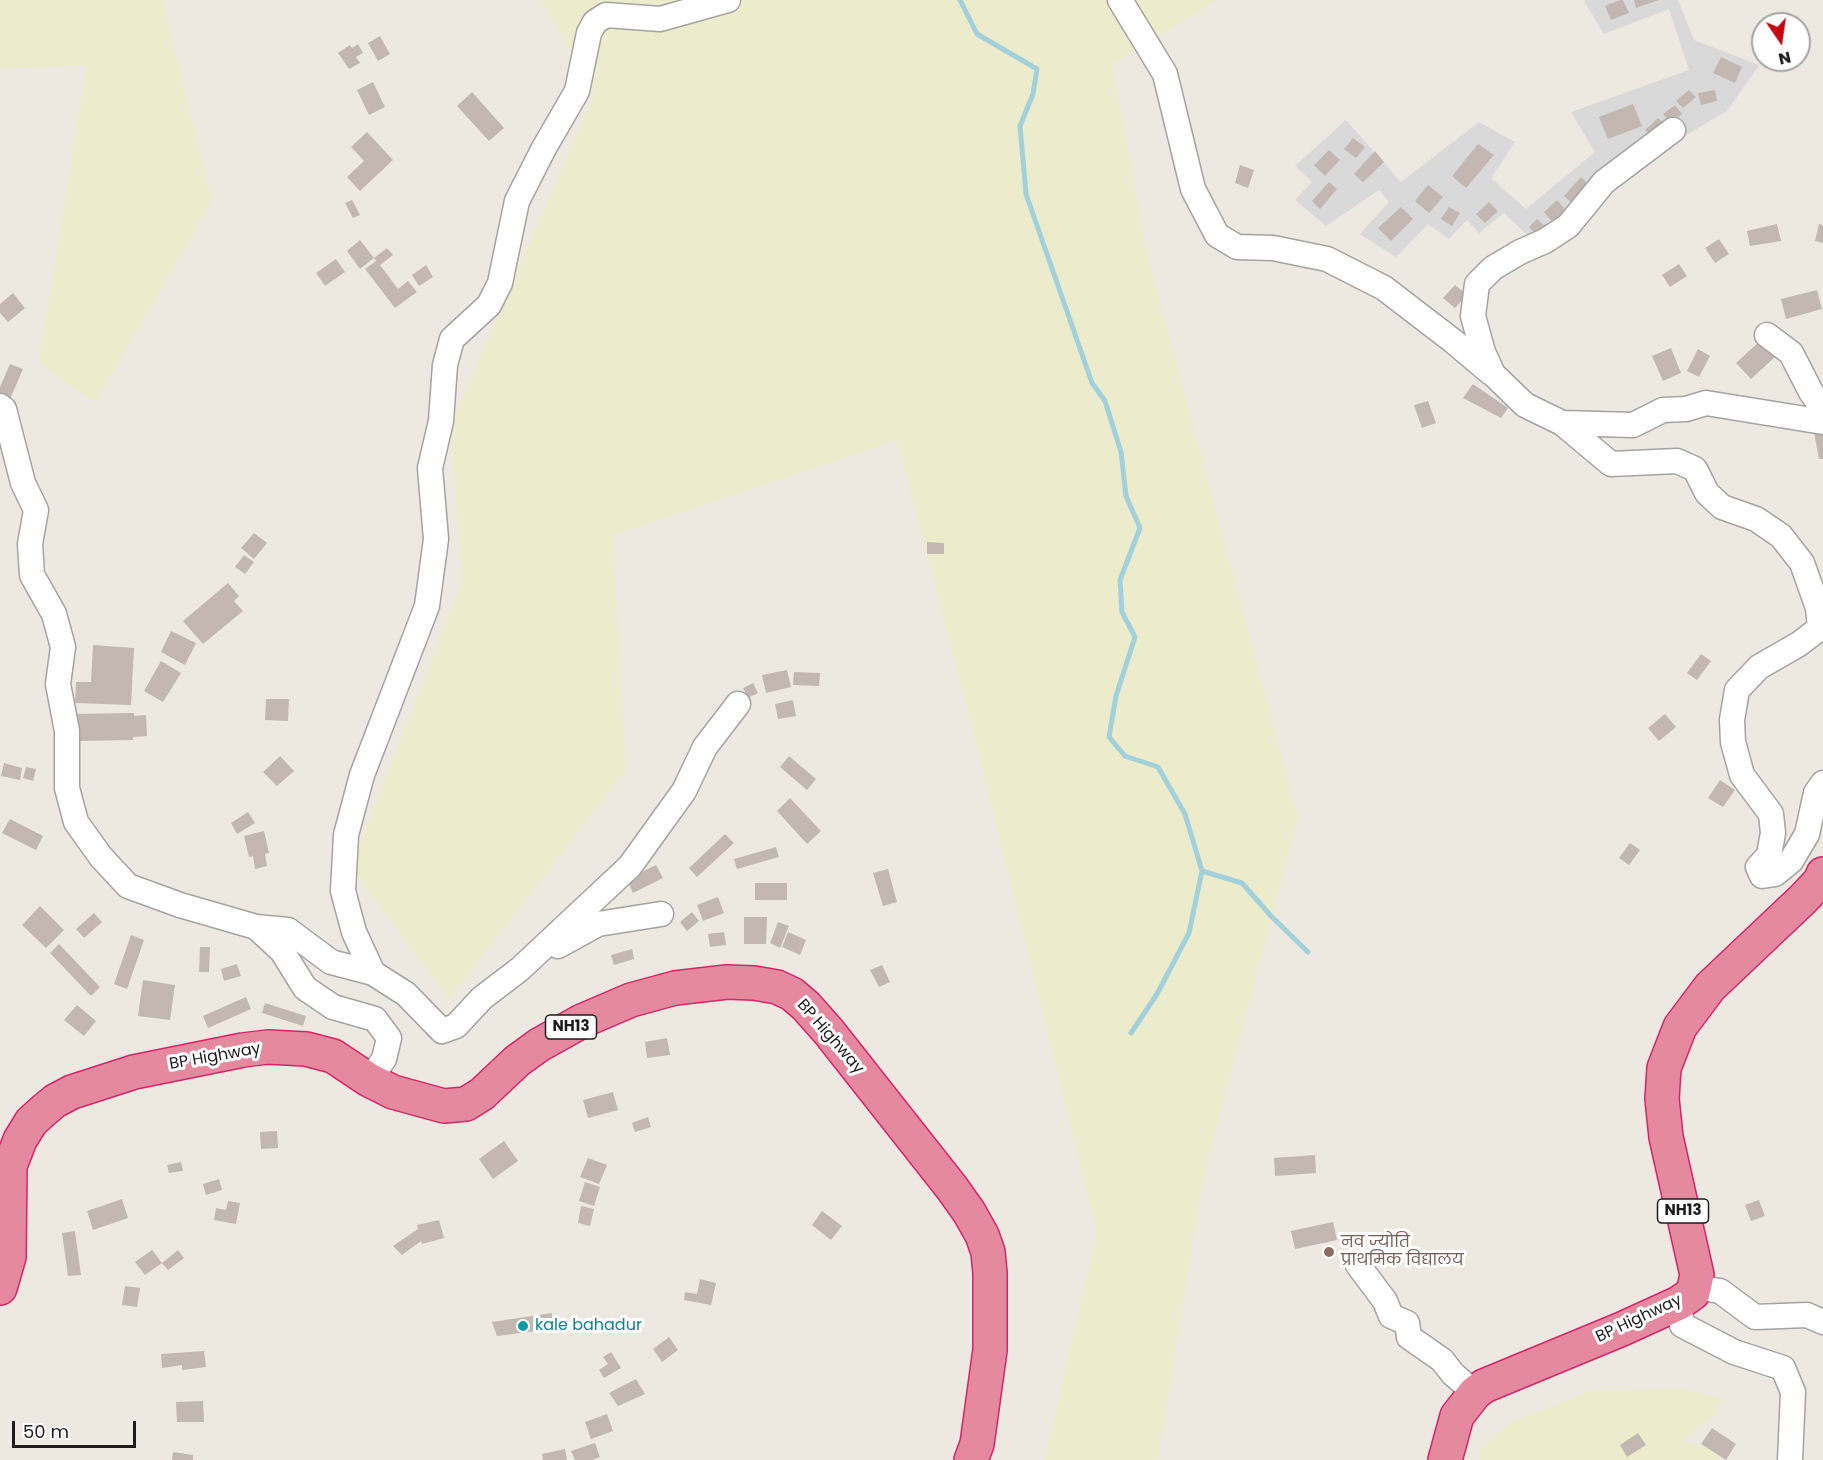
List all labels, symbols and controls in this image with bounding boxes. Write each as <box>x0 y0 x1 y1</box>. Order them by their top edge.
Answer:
north arrow <box>1751 12 1811 72</box>
text: N <box>1776 46 1793 71</box>
street label: BP Highway <box>792 996 868 1078</box>
road number: NH13 <box>546 1015 596 1039</box>
street label: BP Highway <box>168 1040 262 1074</box>
road number: NH13 <box>1658 1199 1708 1223</box>
place label: नव ज्योति प्राथमिक विद्यालय <box>1341 1233 1464 1271</box>
marker: नव ज्योति प्राथमिक विद्यालय <box>1322 1245 1336 1259</box>
street label: BP Highway <box>1593 1291 1685 1347</box>
place label: kale bahadur <box>535 1316 642 1336</box>
marker: kale bahadur <box>516 1319 530 1333</box>
scale bar <box>15 1409 140 1447</box>
text: 50 m <box>23 1419 69 1444</box>

